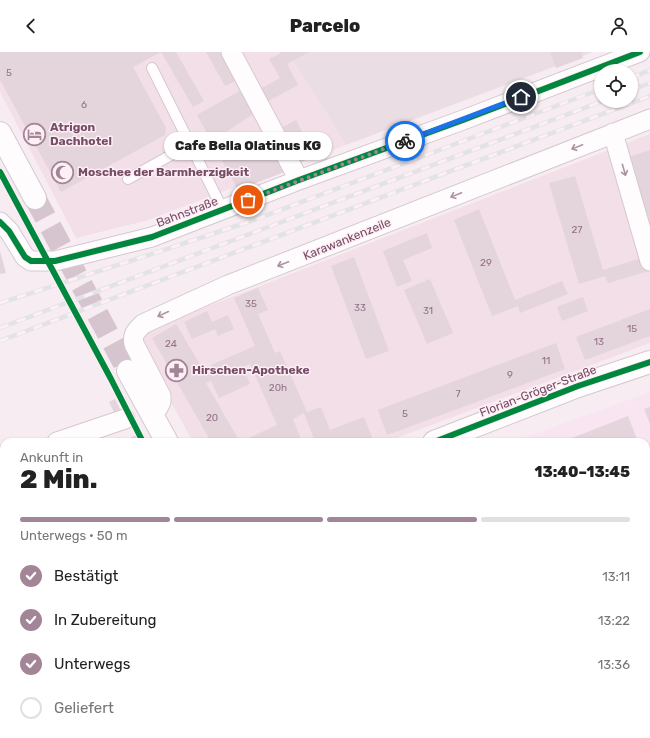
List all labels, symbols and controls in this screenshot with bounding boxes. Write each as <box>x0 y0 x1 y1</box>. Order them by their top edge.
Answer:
icon: back <box>20 15 42 37</box>
text: Parcelo <box>290 15 360 37</box>
icon: person <box>608 15 630 37</box>
map controls <box>594 64 638 108</box>
button: locate <box>594 64 638 108</box>
house number: 5 <box>6 67 12 79</box>
pin <box>504 80 538 114</box>
icon: home <box>510 86 532 108</box>
house number: 6 <box>81 99 87 111</box>
place label: Atrigon Dachhotel <box>50 120 112 148</box>
hotel icon: Atrigon Dachhotel <box>22 121 48 147</box>
courier <box>385 121 425 161</box>
icon: bike <box>394 130 416 152</box>
callout: Cafe Bella Olatinus KG <box>164 132 332 160</box>
text: Cafe Bella Olatinus KG <box>175 138 321 153</box>
one-way arrow <box>571 144 583 152</box>
mosque icon: Moschee der Barmherzigkeit <box>49 159 75 185</box>
one-way arrow <box>621 164 628 177</box>
place label: Moschee der Barmherzigkeit <box>78 165 249 179</box>
pin <box>231 183 265 217</box>
icon: bag <box>237 189 259 211</box>
one-way arrow <box>451 192 463 200</box>
street label: Bahnstraße <box>154 194 220 230</box>
street label: Karawankenzeile <box>301 215 393 263</box>
house number: 27 <box>572 224 583 236</box>
house number: 29 <box>480 257 492 269</box>
one-way arrow <box>277 260 289 268</box>
house number: 35 <box>245 298 257 310</box>
house number: 33 <box>354 302 366 314</box>
house number: 31 <box>423 305 433 317</box>
one-way arrow <box>158 311 170 318</box>
house number: 15 <box>627 323 637 335</box>
house number: 13 <box>594 336 604 348</box>
house number: 24 <box>165 338 177 350</box>
house number: 11 <box>542 355 550 367</box>
pharmacy icon: Hirschen-Apotheke <box>164 357 190 383</box>
street label: Florian-Gröger-Straße <box>478 362 599 420</box>
place label: Hirschen-Apotheke <box>192 363 310 377</box>
house number: 9 <box>507 369 513 381</box>
house number: 20h <box>269 382 287 394</box>
house number: 7 <box>455 388 461 400</box>
house number: 5 <box>402 408 408 420</box>
house number: 20 <box>206 412 218 424</box>
text: Ankunft in <box>20 450 83 465</box>
text: 13:40–13:45 <box>535 463 630 481</box>
text: 2 Min. <box>20 464 97 495</box>
text: Unterwegs · 50 m <box>20 528 128 543</box>
icon: check <box>20 565 42 587</box>
text: Bestätigt <box>54 567 118 585</box>
text: 13:11 <box>602 569 630 584</box>
icon: check <box>20 609 42 631</box>
text: In Zubereitung <box>54 611 157 629</box>
text: 13:22 <box>598 613 630 628</box>
icon: check <box>20 653 42 675</box>
text: Unterwegs <box>54 655 130 673</box>
text: 13:36 <box>598 657 630 672</box>
text: Geliefert <box>54 699 114 717</box>

